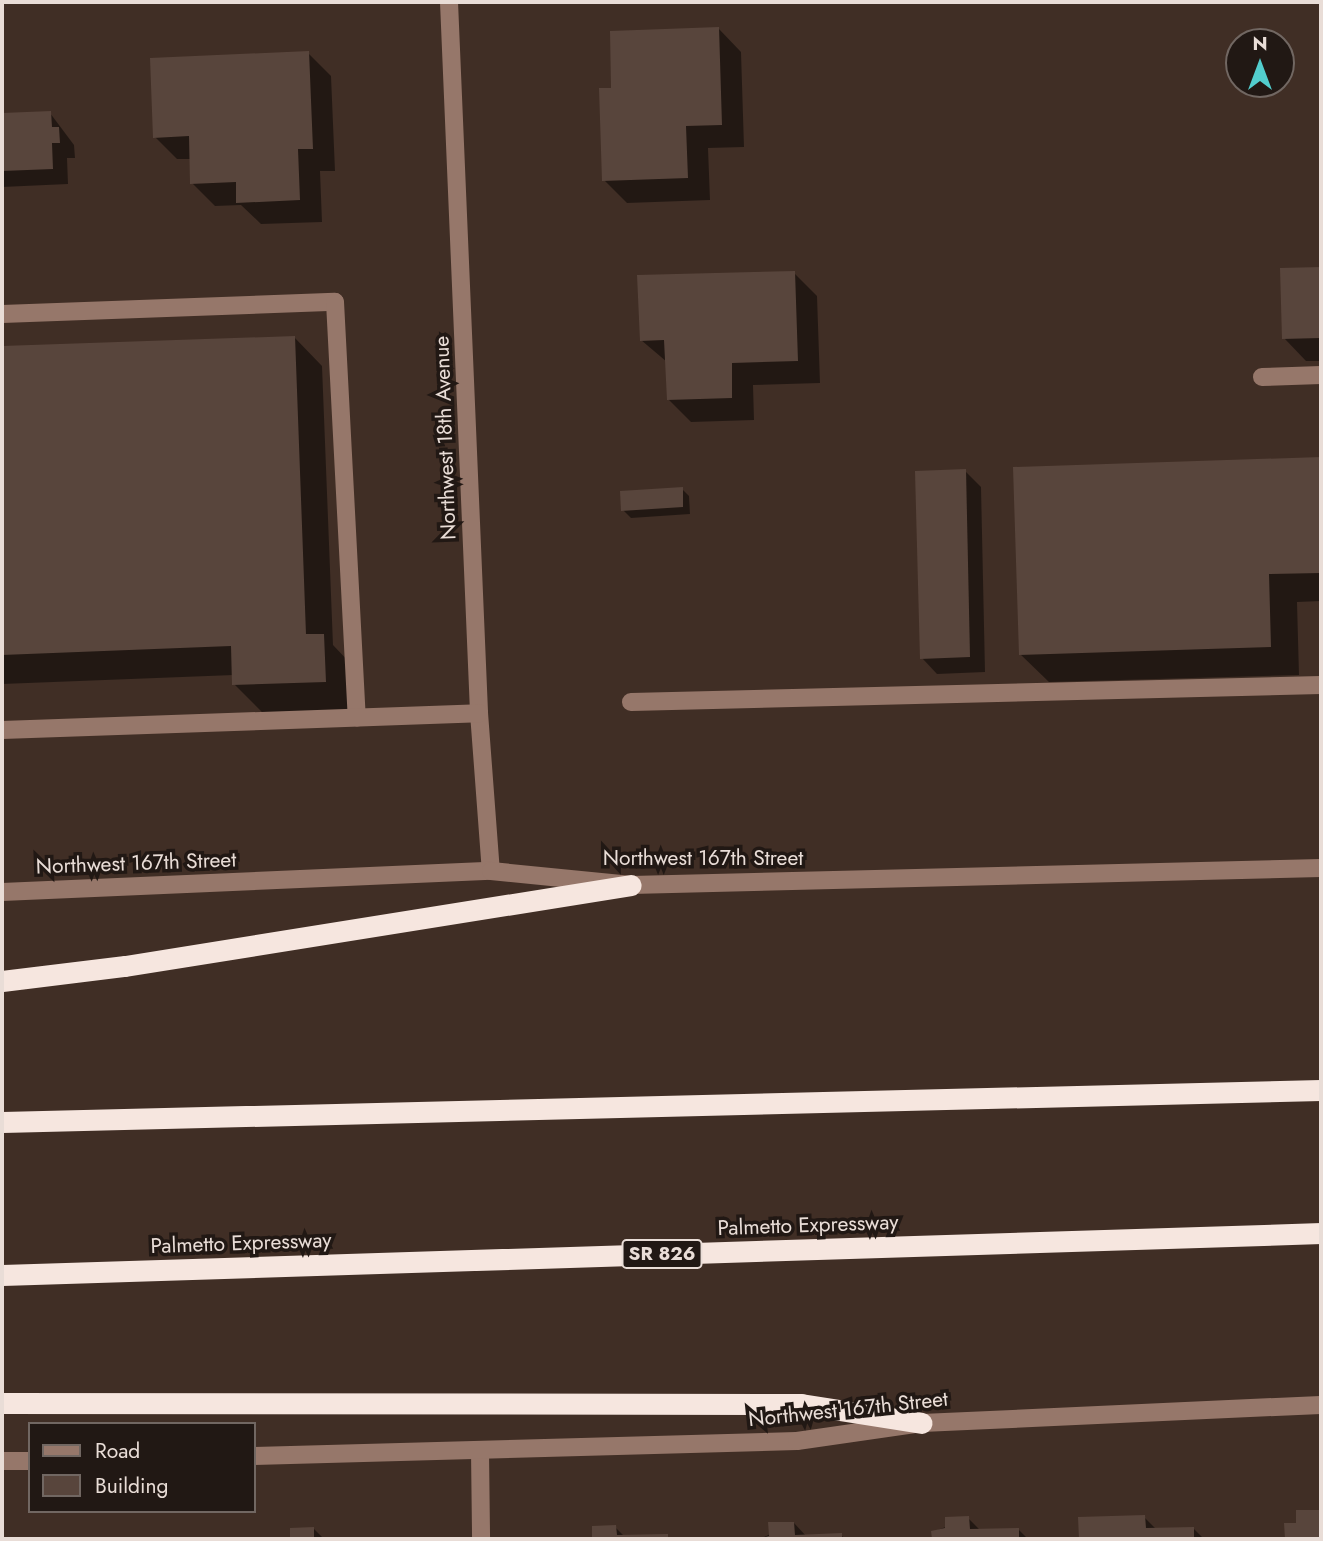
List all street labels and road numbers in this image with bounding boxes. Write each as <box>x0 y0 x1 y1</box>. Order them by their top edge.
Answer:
street label: Northwest 18th Avenue <box>429 336 461 540</box>
street label: Northwest 167th Street <box>603 845 803 871</box>
street label: Northwest 167th Street <box>35 847 237 879</box>
street label: Palmetto Expressway <box>717 1209 899 1241</box>
street label: Palmetto Expressway <box>150 1227 332 1259</box>
road number: SR 826 <box>620 1238 704 1270</box>
street label: Northwest 167th Street <box>747 1386 949 1432</box>

